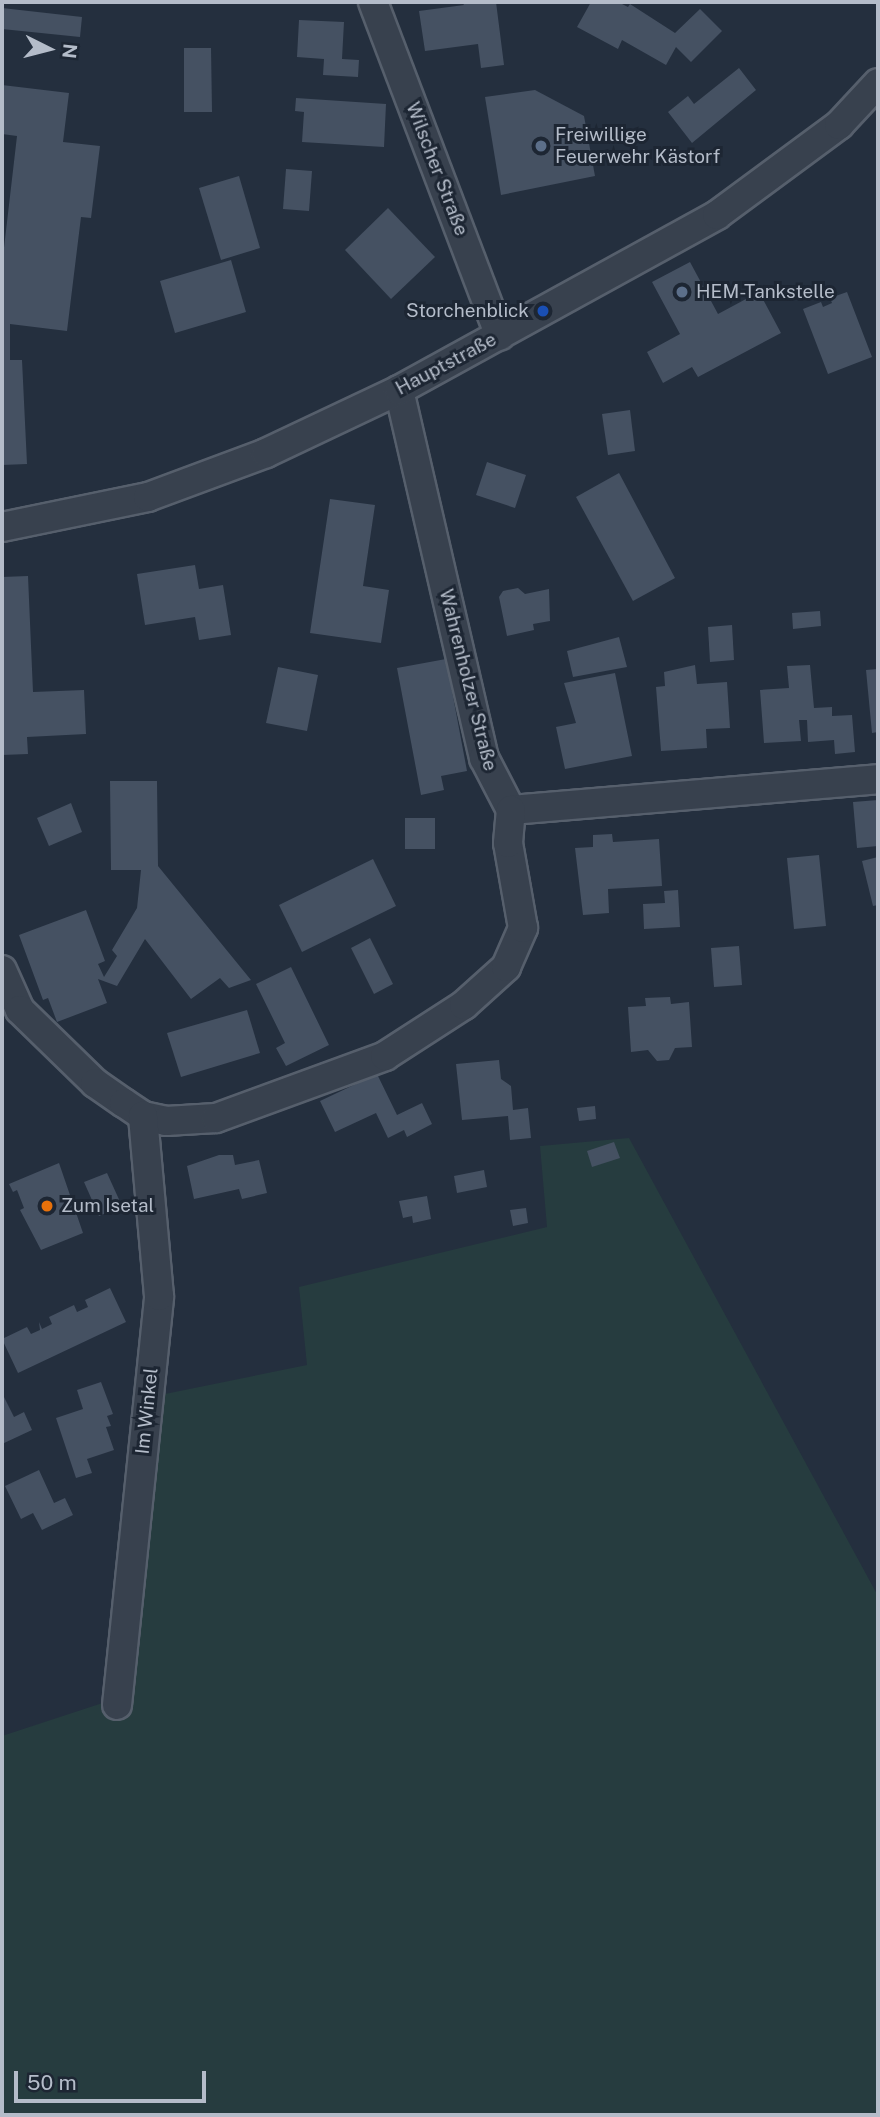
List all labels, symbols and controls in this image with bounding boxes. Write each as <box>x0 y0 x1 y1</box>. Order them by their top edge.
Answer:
north arrow <box>14 14 84 84</box>
text: N <box>58 43 82 60</box>
street label: Wilscher Straße <box>401 99 473 239</box>
place label: Freiwillige Feuerwehr Kästorf <box>555 124 720 168</box>
marker: Freiwillige Feuerwehr Kästorf <box>533 138 549 154</box>
place label: HEM-Tankstelle <box>696 281 835 303</box>
marker: HEM-Tankstelle <box>674 284 690 300</box>
place label: Storchenblick <box>406 300 529 322</box>
marker: Storchenblick <box>535 303 551 319</box>
street label: Hauptstraße <box>392 328 500 400</box>
street label: Wahrenholzer Straße <box>434 587 502 773</box>
place label: Zum Isetal <box>61 1195 154 1217</box>
marker: Zum Isetal <box>39 1198 55 1214</box>
street label: Im Winkel <box>131 1367 163 1455</box>
scale bar <box>18 2058 210 2102</box>
text: 50 m <box>27 2070 77 2095</box>

